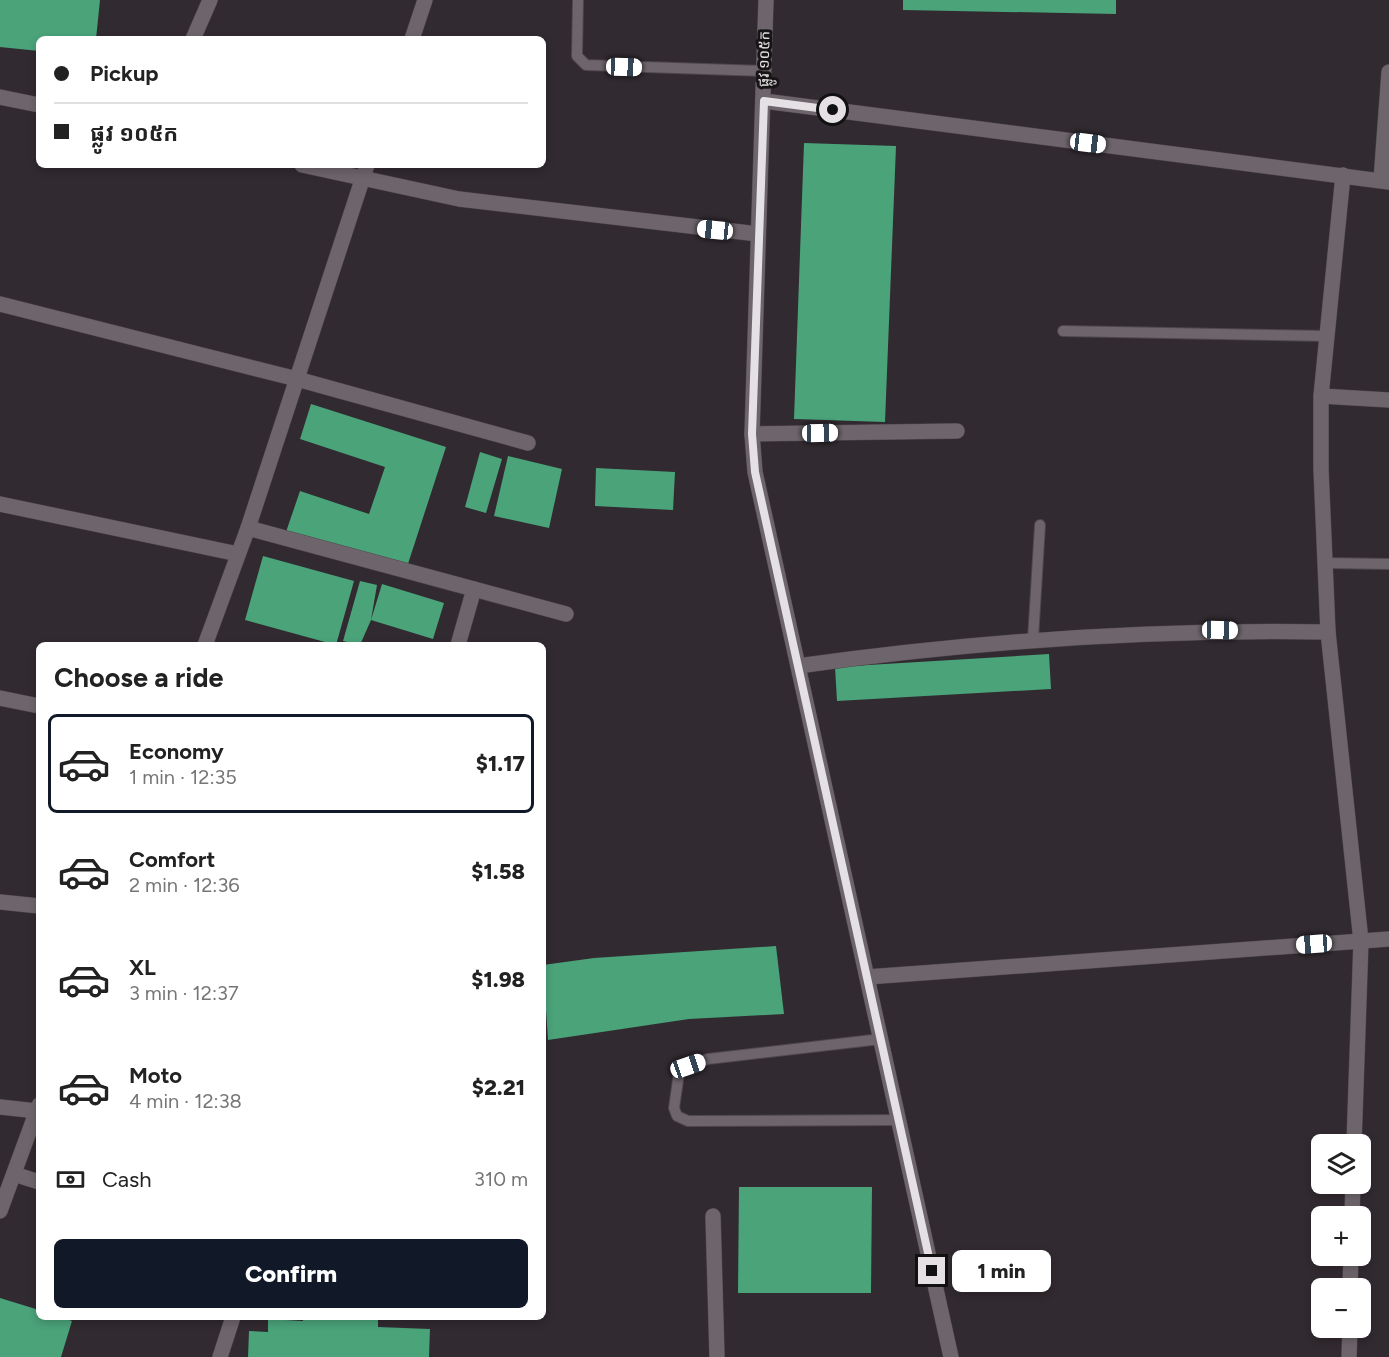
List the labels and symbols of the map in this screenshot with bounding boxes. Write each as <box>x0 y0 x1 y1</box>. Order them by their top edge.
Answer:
street label: ផ្លូវ ១០៥ក <box>755 31 778 87</box>
car <box>606 57 642 77</box>
route start <box>819 96 846 123</box>
car <box>1069 132 1107 154</box>
car <box>696 219 734 241</box>
car <box>802 424 838 442</box>
car <box>1202 621 1238 639</box>
car <box>1295 934 1333 954</box>
car <box>668 1052 708 1080</box>
callout: 1 min <box>953 1250 1052 1292</box>
route end <box>918 1257 945 1284</box>

